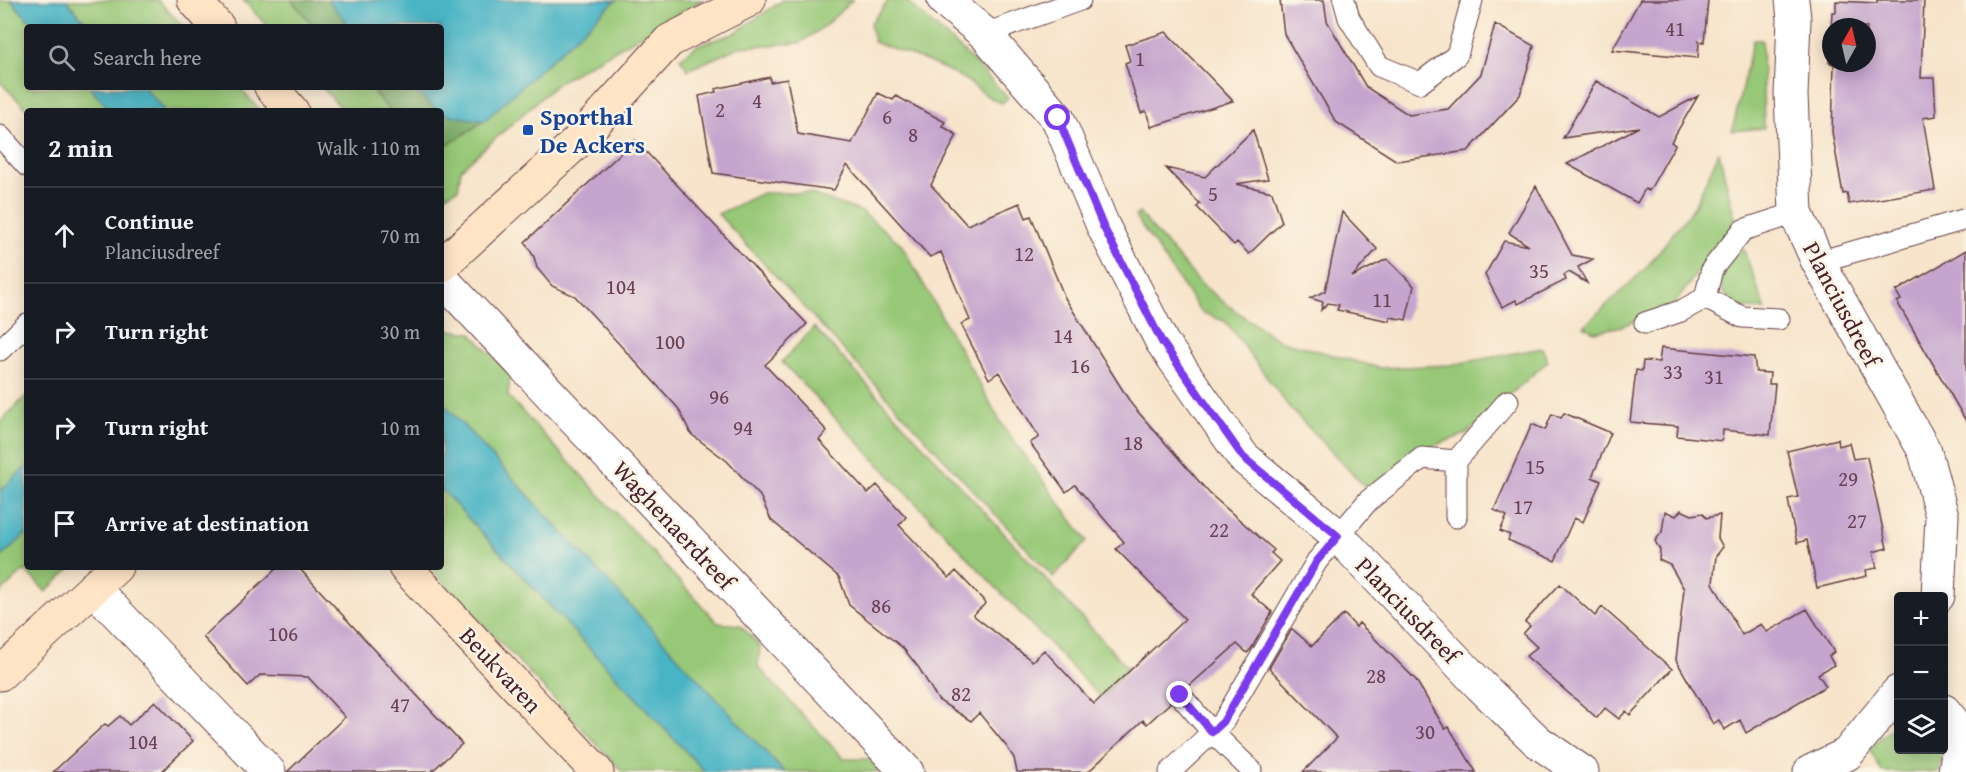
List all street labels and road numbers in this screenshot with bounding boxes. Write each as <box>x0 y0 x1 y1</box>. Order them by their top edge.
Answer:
street label: Planciusdreef <box>1794 235 1891 375</box>
street label: Waghenaerdreef <box>605 452 745 599</box>
street label: Planciusdreef <box>1348 549 1470 673</box>
street label: Beukvaren <box>452 619 551 721</box>

